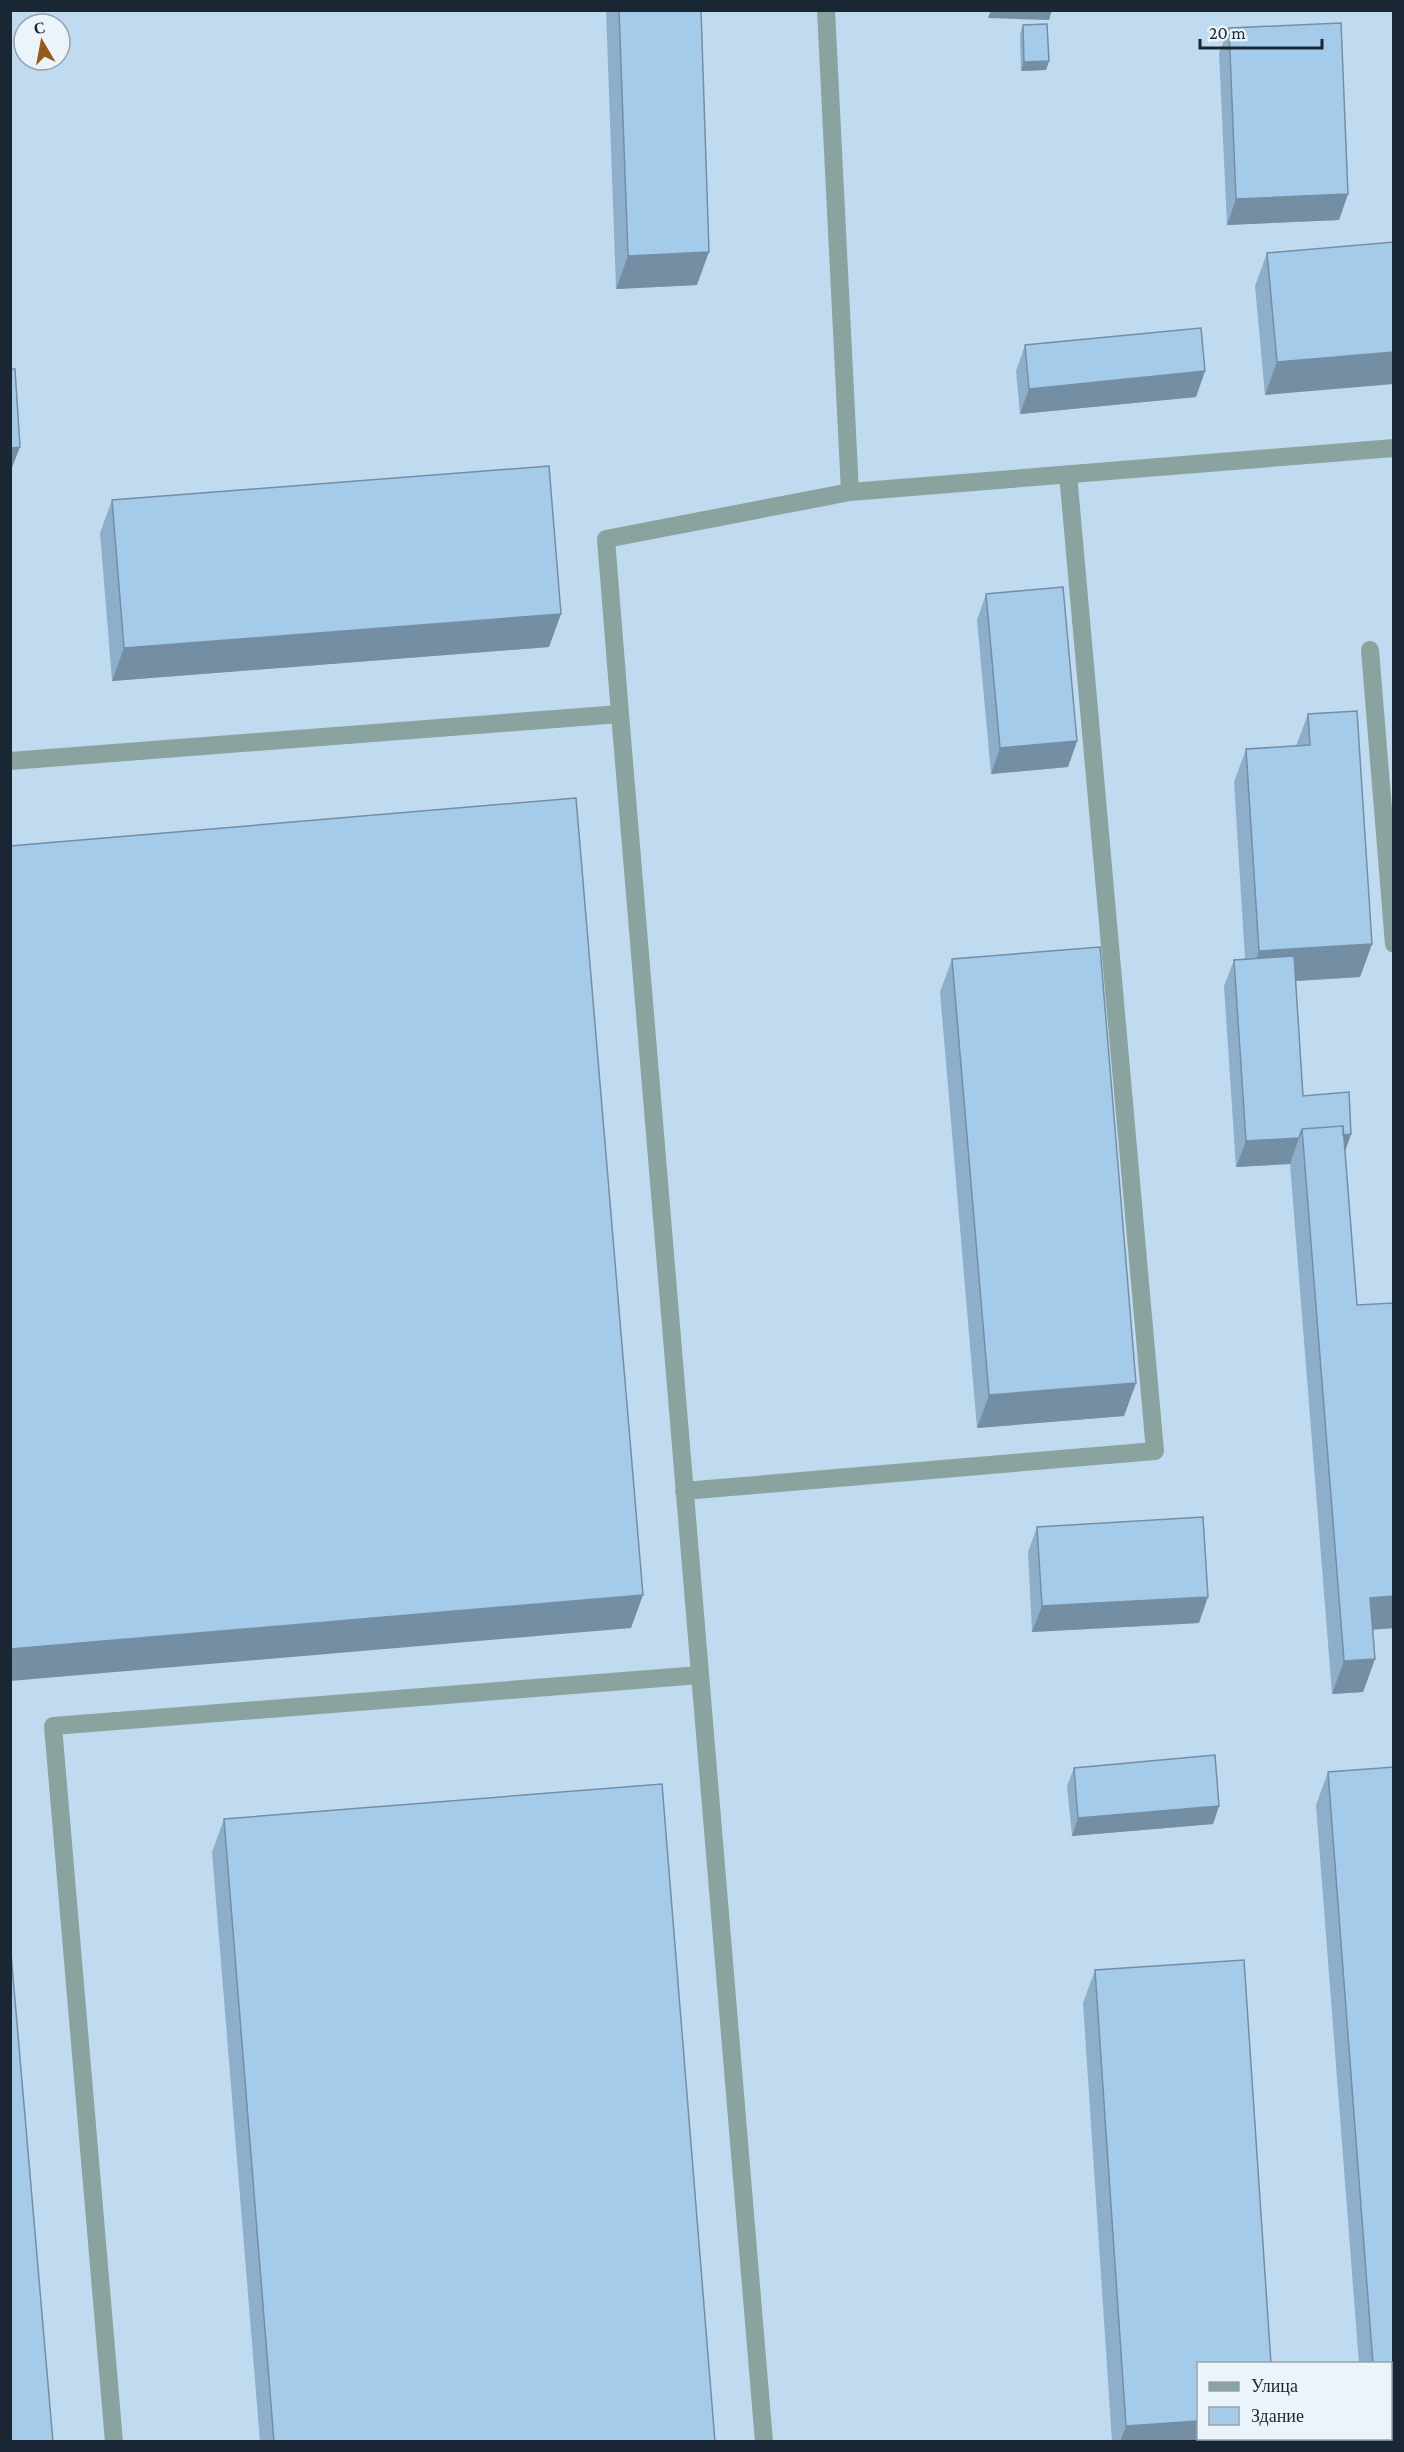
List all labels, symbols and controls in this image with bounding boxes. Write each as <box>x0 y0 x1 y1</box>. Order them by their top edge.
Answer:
north arrow <box>12 12 72 72</box>
scale bar <box>1200 12 1322 50</box>
text: С <box>32 18 47 37</box>
text: 20 m <box>1209 23 1246 43</box>
legend <box>1197 2362 1392 2440</box>
text: Улица <box>1251 2376 1298 2396</box>
text: Здание <box>1251 2406 1304 2426</box>

